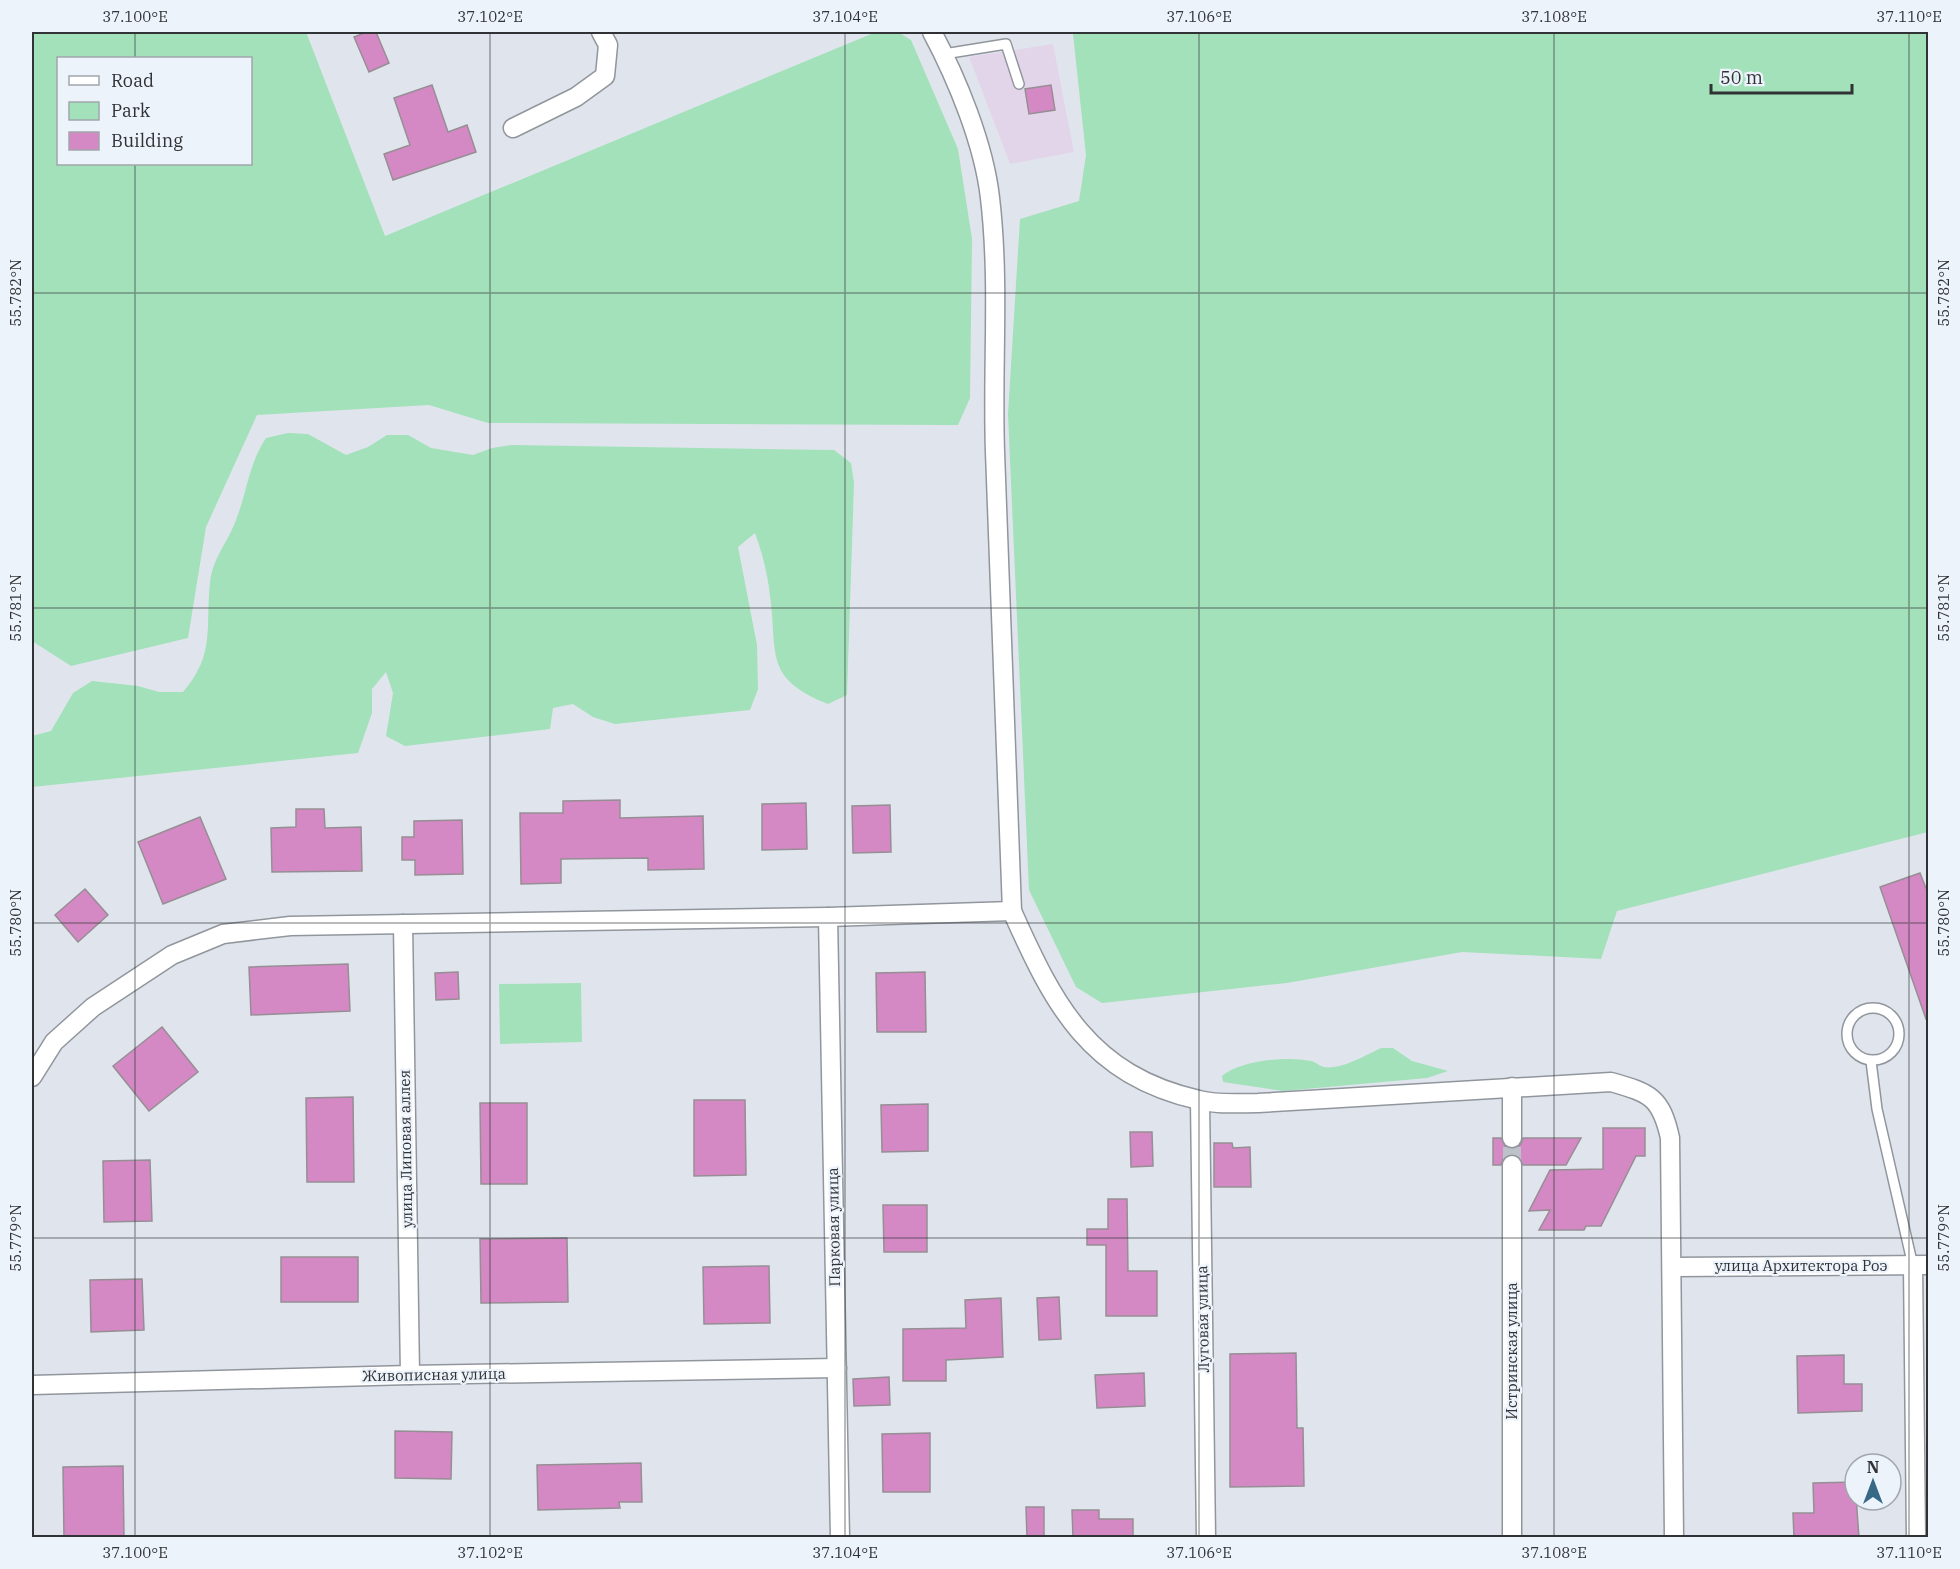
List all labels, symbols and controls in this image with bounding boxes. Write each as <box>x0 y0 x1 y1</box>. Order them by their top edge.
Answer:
text: 37.100°E <box>102 7 168 26</box>
text: 37.102°E <box>457 7 523 26</box>
text: 37.104°E <box>812 7 878 26</box>
text: 37.106°E <box>1166 7 1232 26</box>
text: 37.108°E <box>1521 7 1587 26</box>
text: 37.110°E <box>1876 7 1942 26</box>
legend <box>57 57 252 165</box>
scale bar <box>1711 57 1852 95</box>
text: 50 m <box>1720 66 1763 89</box>
text: Road <box>111 69 154 92</box>
text: Park <box>111 99 151 122</box>
text: Building <box>111 129 183 152</box>
text: 55.782°N <box>6 259 25 327</box>
text: 55.782°N <box>1934 259 1953 327</box>
text: 55.781°N <box>6 574 25 642</box>
text: 55.781°N <box>1934 574 1953 642</box>
text: 55.780°N <box>6 889 25 957</box>
text: 55.780°N <box>1934 889 1953 957</box>
street label: улица Липовая аллея <box>395 1070 416 1228</box>
street label: Парковая улица <box>823 1167 844 1287</box>
text: 55.779°N <box>6 1204 25 1272</box>
text: 55.779°N <box>1934 1204 1953 1272</box>
street label: улица Архитектора Роэ <box>1715 1256 1887 1275</box>
street label: Луговая улица <box>1192 1265 1213 1373</box>
street label: Истринская улица <box>1502 1282 1521 1420</box>
street label: Живописная улица <box>362 1364 506 1385</box>
north arrow <box>1843 1452 1903 1512</box>
text: N <box>1867 1457 1879 1477</box>
text: 37.100°E <box>102 1543 168 1562</box>
text: 37.102°E <box>457 1543 523 1562</box>
text: 37.104°E <box>812 1543 878 1562</box>
text: 37.106°E <box>1166 1543 1232 1562</box>
text: 37.108°E <box>1521 1543 1587 1562</box>
text: 37.110°E <box>1876 1543 1942 1562</box>

